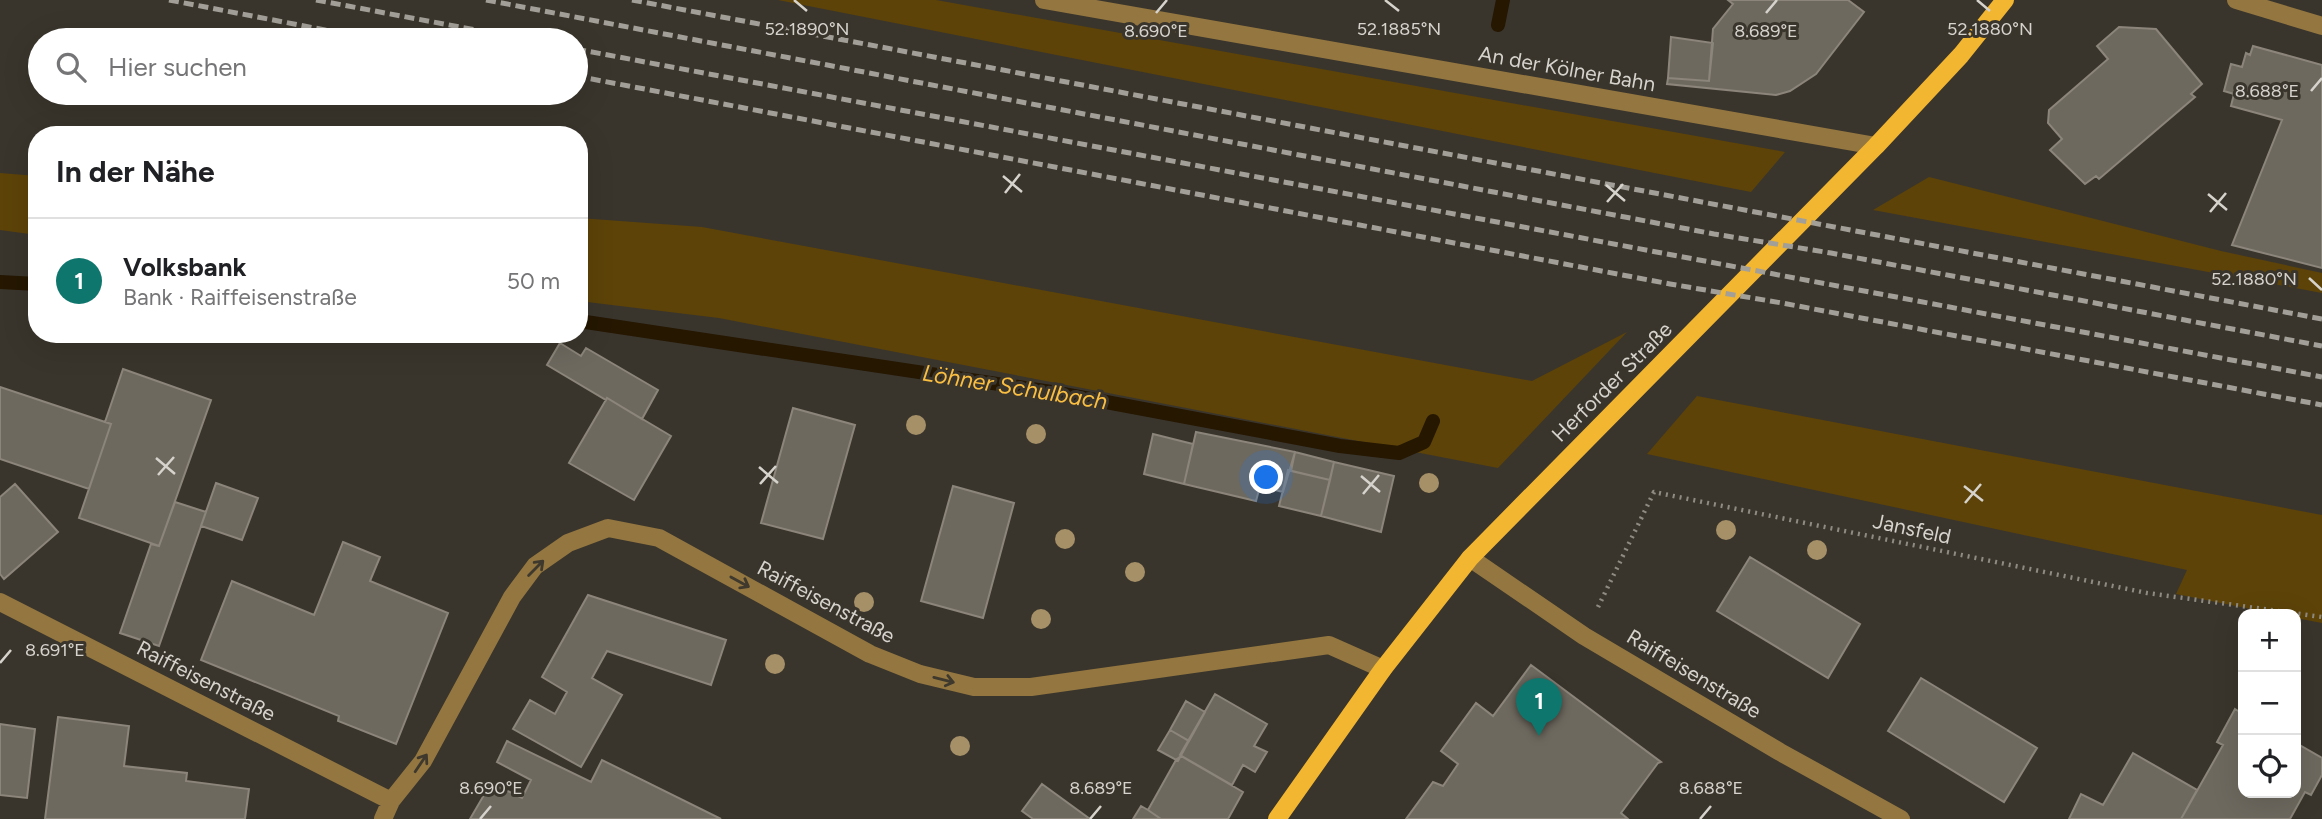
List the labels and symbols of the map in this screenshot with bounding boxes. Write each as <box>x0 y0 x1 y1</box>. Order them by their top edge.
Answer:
text: 52.1890°N <box>765 18 849 40</box>
text: 52.1885°N <box>1357 18 1441 40</box>
text: 52.1880°N <box>1947 18 2033 40</box>
text: 8.690°E <box>1124 20 1188 42</box>
text: 8.689°E <box>1734 20 1798 42</box>
street label: An der Kölner Bahn <box>1477 41 1657 96</box>
text: 8.688°E <box>2235 80 2299 102</box>
text: 52.1880°N <box>2211 268 2297 290</box>
street label: Herforder Straße <box>1546 316 1677 447</box>
water label: Löhner Schulbach <box>921 359 1110 415</box>
your location <box>1249 460 1283 494</box>
street label: Jansfeld <box>1871 508 1953 549</box>
street label: Raiffeisenstraße <box>753 555 899 648</box>
one-way arrow <box>527 559 544 576</box>
one-way arrow <box>729 576 750 589</box>
street label: Raiffeisenstraße <box>1623 624 1766 724</box>
street label: Raiffeisenstraße <box>133 635 280 726</box>
text: 8.691°E <box>25 639 85 661</box>
one-way arrow <box>932 674 955 687</box>
pin: 1 <box>1516 678 1562 736</box>
one-way arrow <box>414 754 428 773</box>
text: 8.690°E <box>459 777 523 799</box>
text: 8.689°E <box>1069 777 1133 799</box>
text: 8.688°E <box>1679 777 1743 799</box>

